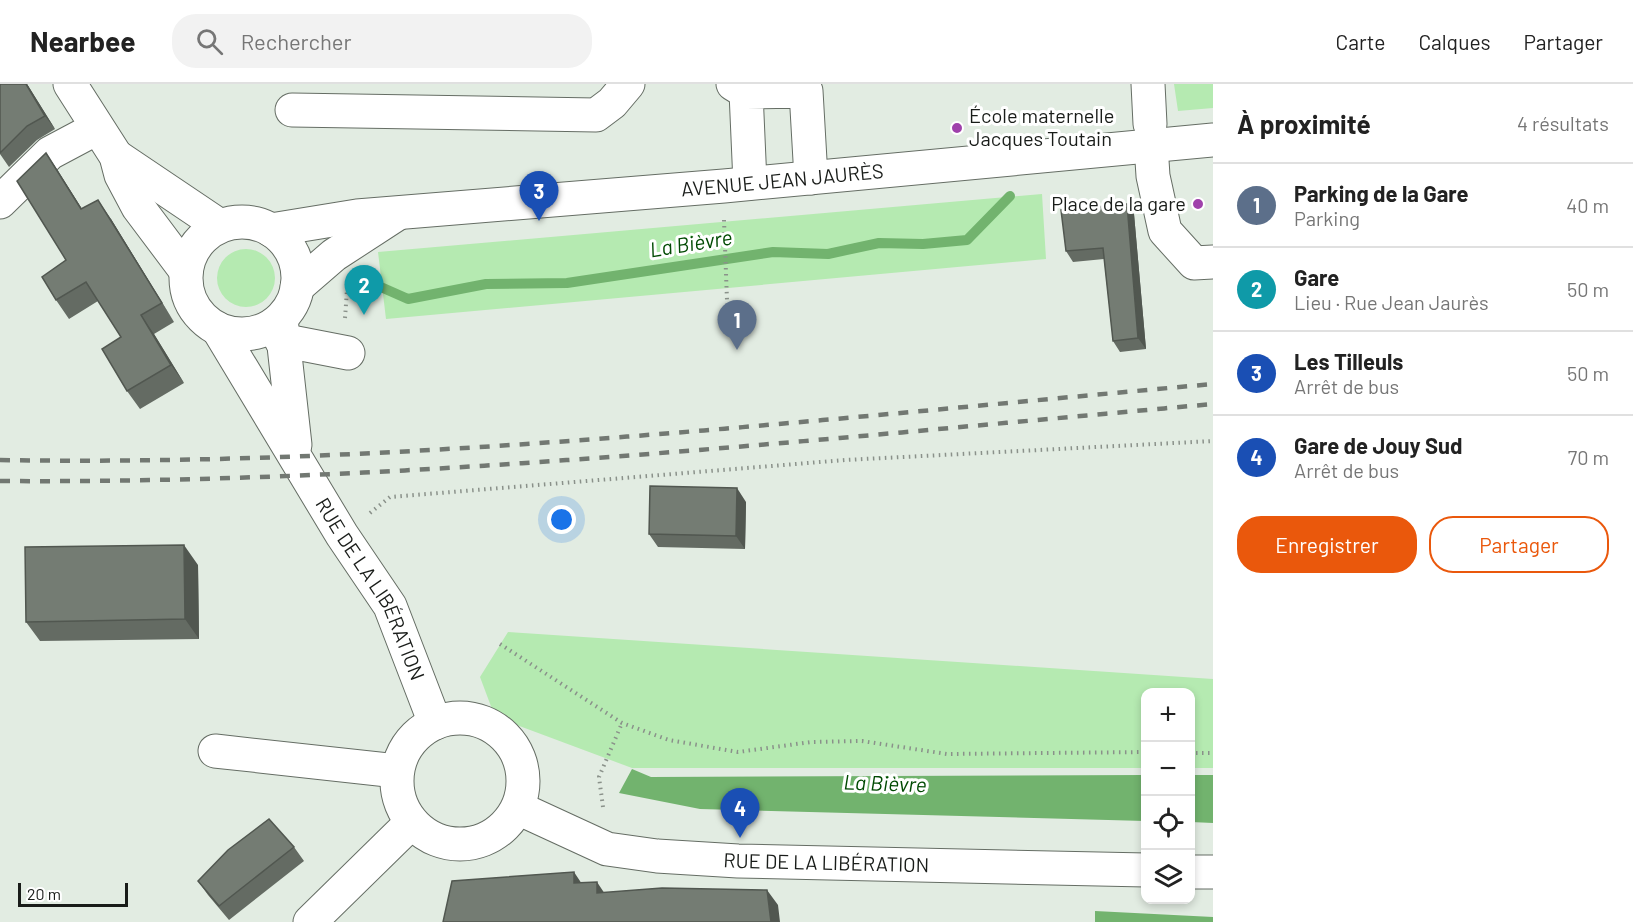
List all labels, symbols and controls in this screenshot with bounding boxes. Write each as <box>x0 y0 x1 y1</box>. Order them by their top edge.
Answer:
search box <box>172 14 592 68</box>
text: Nearbee <box>30 24 136 58</box>
icon: search <box>193 25 226 58</box>
text: Rechercher <box>241 28 351 54</box>
text: Carte <box>1336 29 1385 54</box>
text: Calques <box>1418 29 1491 54</box>
text: Partager <box>1524 29 1603 54</box>
place label: École maternelle Jacques Toutain <box>969 103 1114 150</box>
text: À proximité <box>1237 108 1371 139</box>
text: 4 résultats <box>1517 111 1609 135</box>
marker: École maternelle Jacques Toutain <box>950 121 964 135</box>
street label: AVENUE JEAN JAURÈS <box>680 158 885 200</box>
pin: 3 <box>520 172 558 221</box>
text: Parking de la Gare <box>1294 180 1468 206</box>
place label: Place de la gare <box>1051 191 1186 215</box>
text: 1 <box>1253 193 1260 217</box>
text: 40 m <box>1566 193 1609 217</box>
marker: Place de la gare <box>1191 197 1205 211</box>
text: Parking <box>1294 206 1360 230</box>
water label: La Bièvre <box>648 224 734 261</box>
text: Gare <box>1294 264 1339 290</box>
pin: 2 <box>344 266 384 315</box>
text: 2 <box>1251 277 1262 301</box>
text: 50 m <box>1567 277 1609 301</box>
text: Lieu · Rue Jean Jaurès <box>1294 290 1489 314</box>
pin: 1 <box>718 300 756 350</box>
text: Les Tilleuls <box>1294 348 1403 374</box>
text: 3 <box>1251 361 1262 385</box>
text: 50 m <box>1567 361 1609 385</box>
text: Arrêt de bus <box>1294 374 1399 398</box>
text: Gare de Jouy Sud <box>1294 432 1463 458</box>
text: 4 <box>1250 445 1263 469</box>
text: 70 m <box>1568 445 1609 469</box>
text: Arrêt de bus <box>1294 458 1399 482</box>
street label: RUE DE LA LIBÉRATION <box>311 493 430 683</box>
your location <box>547 505 576 534</box>
button: Enregistrer <box>1237 516 1417 573</box>
button: Partager <box>1429 516 1609 573</box>
map controls <box>1141 688 1195 904</box>
button: + <box>1141 688 1195 742</box>
button: − <box>1141 742 1195 796</box>
water label: La Bièvre <box>843 769 927 796</box>
pin: 4 <box>720 788 760 838</box>
button: locate <box>1141 796 1195 850</box>
street label: RUE DE LA LIBÉRATION <box>723 847 929 876</box>
button: layers <box>1141 850 1195 904</box>
scale bar <box>18 880 128 908</box>
text: 20 m <box>27 884 61 903</box>

